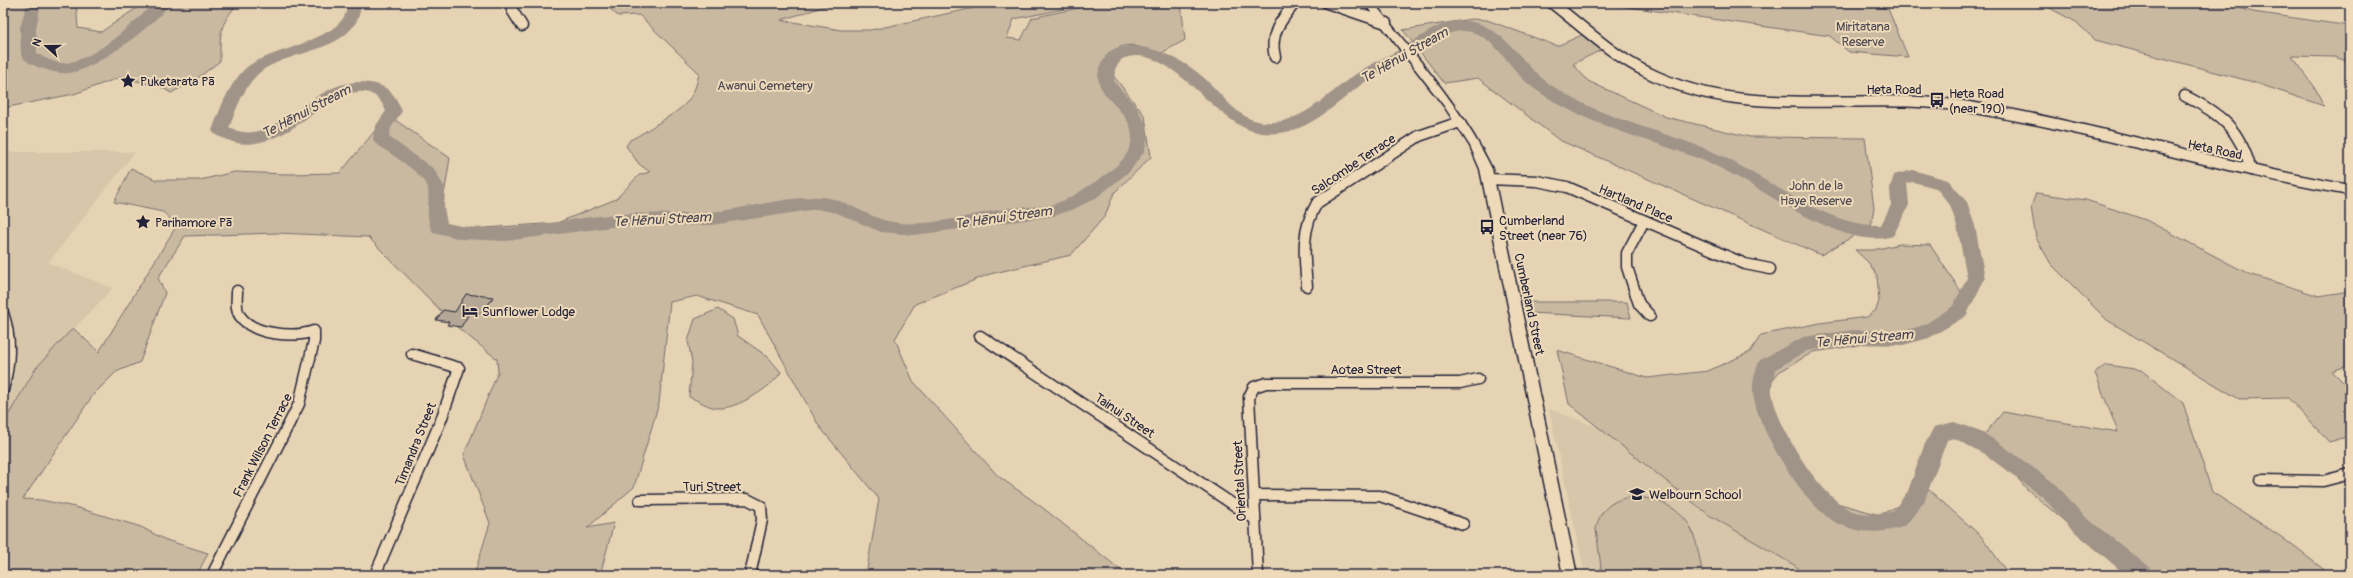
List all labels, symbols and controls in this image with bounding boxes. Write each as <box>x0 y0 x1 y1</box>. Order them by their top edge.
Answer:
park label: Miritatana Reserve <box>1836 19 1890 50</box>
water label: Te Hēnui Stream <box>1358 23 1452 87</box>
north arrow <box>26 26 66 66</box>
text: N <box>30 36 45 48</box>
place icon: Puketarata Pā <box>119 72 137 90</box>
place label: Puketarata Pā <box>140 74 215 90</box>
park label: Awanui Cemetery <box>717 78 813 94</box>
water label: Te Hēnui Stream <box>259 80 355 142</box>
street label: Heta Road <box>1866 82 1922 98</box>
place label: Heta Road (near 190) <box>1949 86 2006 117</box>
bus stop icon: Heta Road (near 190) <box>1928 91 1946 109</box>
street label: Salcombe Terrace <box>1308 130 1399 199</box>
street label: Heta Road <box>2186 136 2243 164</box>
park label: John de la Haye Reserve <box>1780 178 1853 209</box>
street label: Hartland Place <box>1596 181 1676 227</box>
water label: Te Hēnui Stream <box>953 202 1054 233</box>
water label: Te Hēnui Stream <box>613 208 713 231</box>
place icon: Parihamore Pā <box>134 213 152 231</box>
place label: Cumberland Street (near 76) <box>1499 213 1588 244</box>
place label: Parihamore Pā <box>155 215 233 231</box>
bus stop icon: Cumberland Street (near 76) <box>1478 218 1496 236</box>
street label: Cumberland Street <box>1510 252 1548 357</box>
hotel icon: Sunflower Lodge <box>461 302 479 320</box>
place label: Sunflower Lodge <box>482 304 575 320</box>
water label: Te Hēnui Stream <box>1814 326 1915 351</box>
street label: Aotea Street <box>1330 362 1402 378</box>
street label: Frank Wilson Terrace <box>230 390 296 500</box>
street label: Tainui Street <box>1091 390 1158 442</box>
street label: Timandra Street <box>392 399 440 489</box>
street label: Oriental Street <box>1230 439 1250 522</box>
street label: Turi Street <box>683 479 742 495</box>
school or university icon: Welbourn School <box>1628 485 1646 503</box>
place label: Welbourn School <box>1649 487 1742 503</box>

